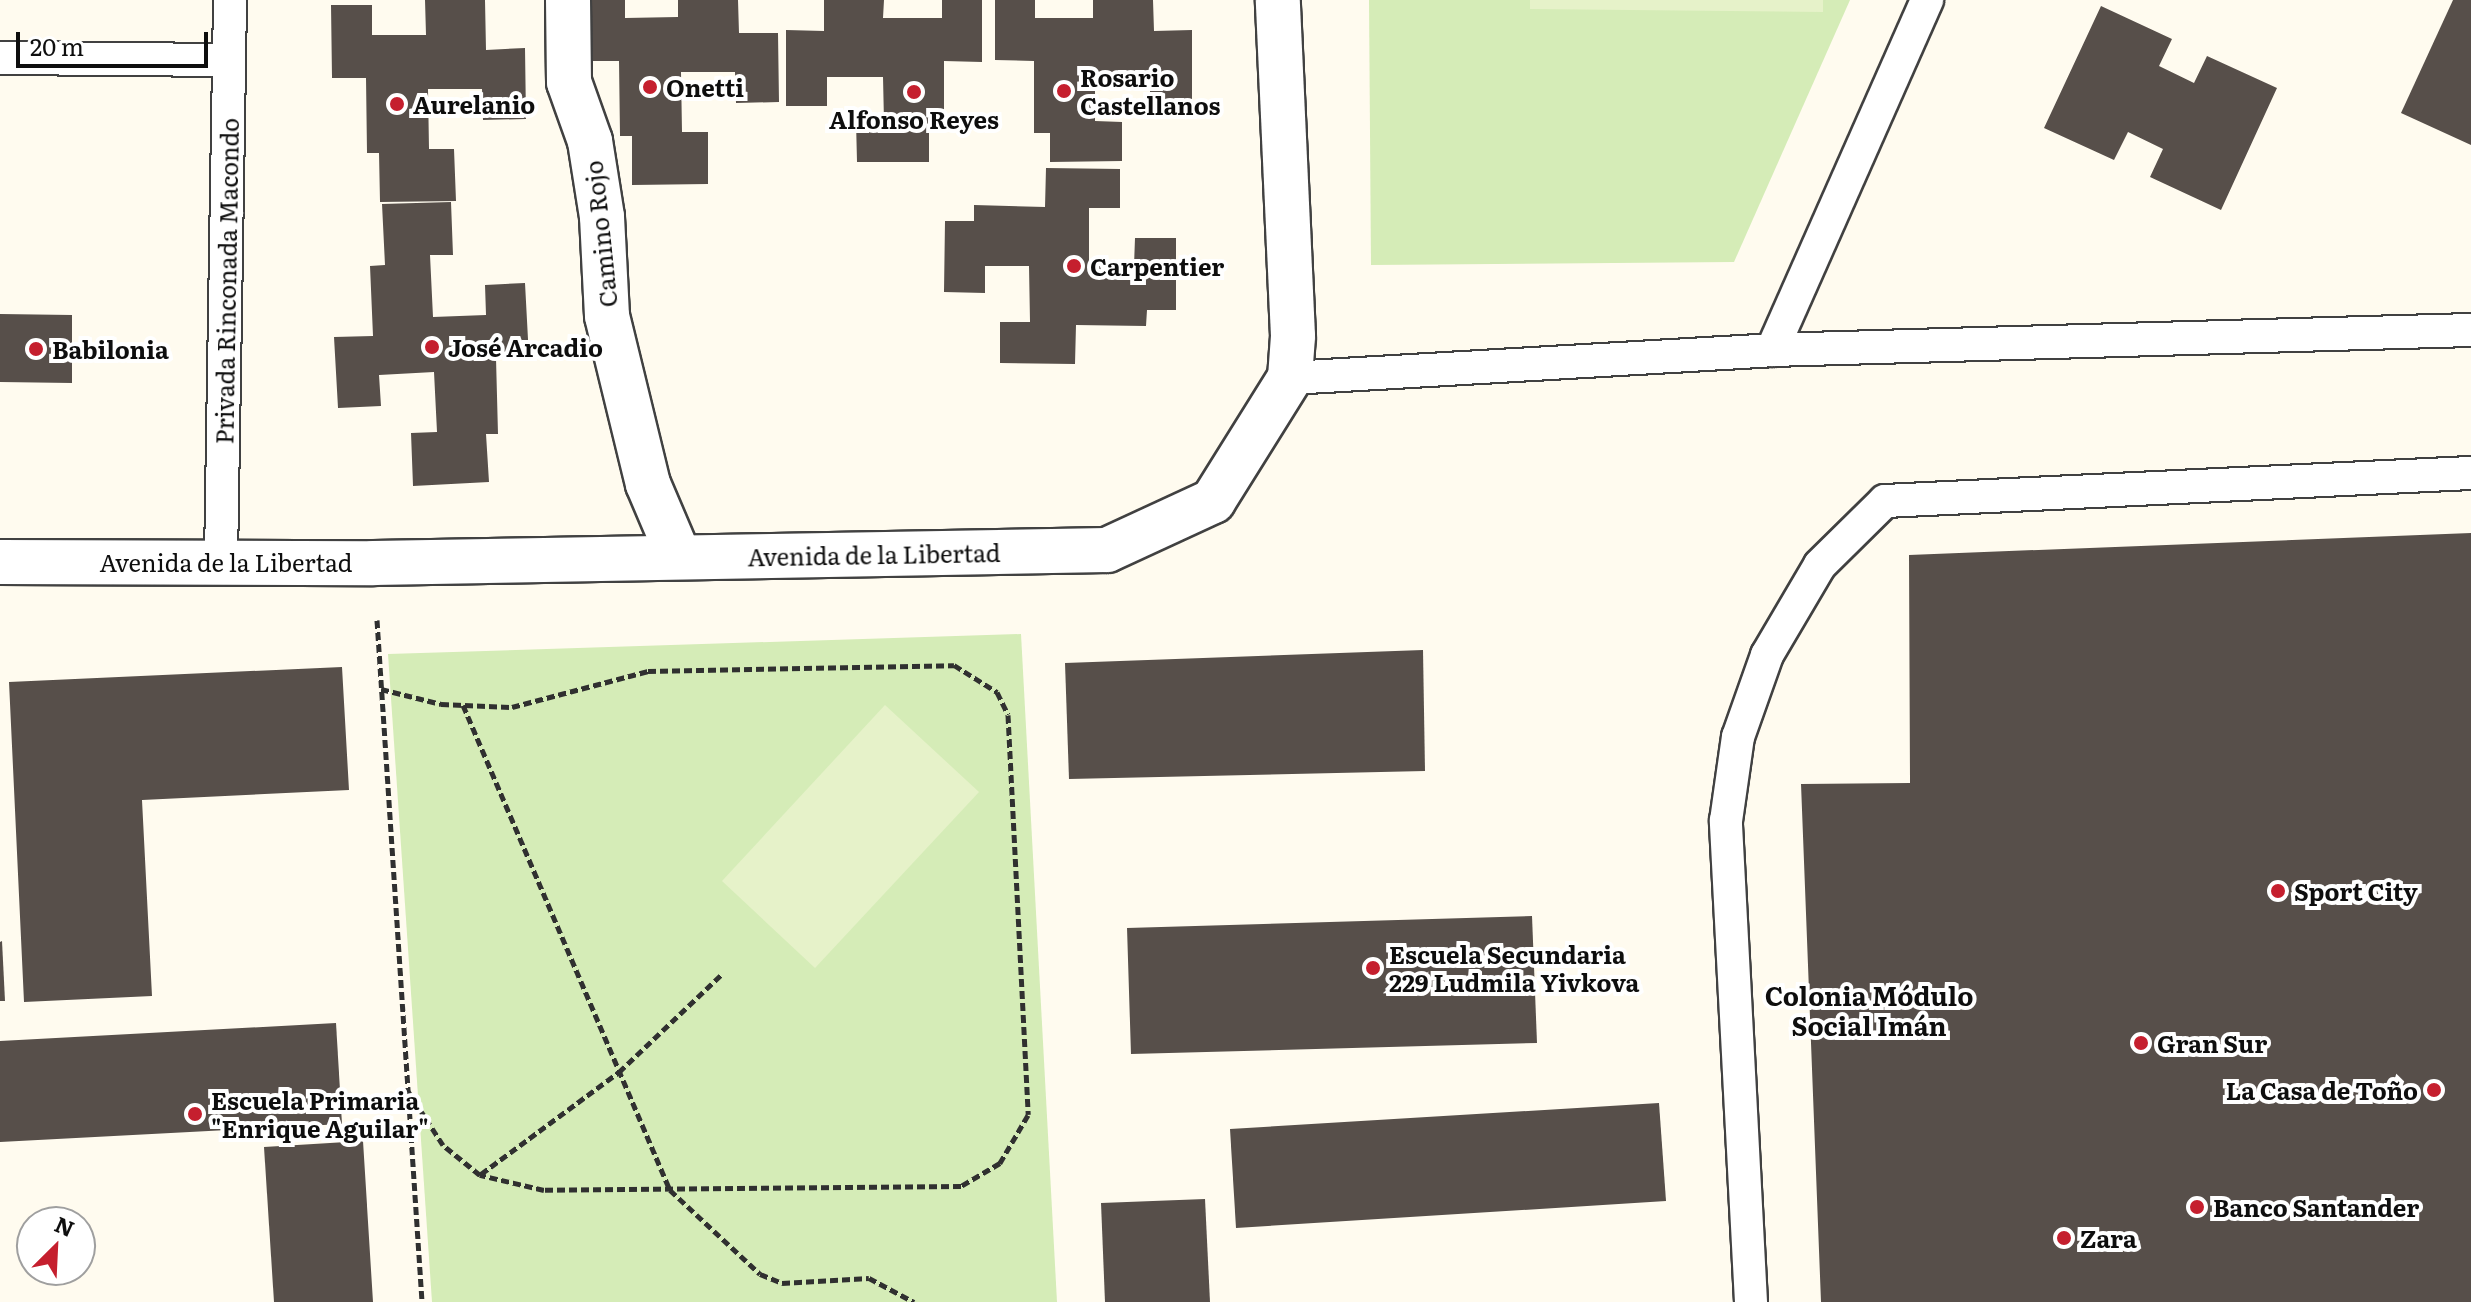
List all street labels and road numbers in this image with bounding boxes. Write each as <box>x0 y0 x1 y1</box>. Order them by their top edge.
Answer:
street label: Privada Rinconada Macondo <box>209 118 243 444</box>
street label: Camino Rojo <box>578 159 622 309</box>
street label: Avenida de la Libertad <box>747 537 1001 571</box>
street label: Avenida de la Libertad <box>100 548 352 576</box>

